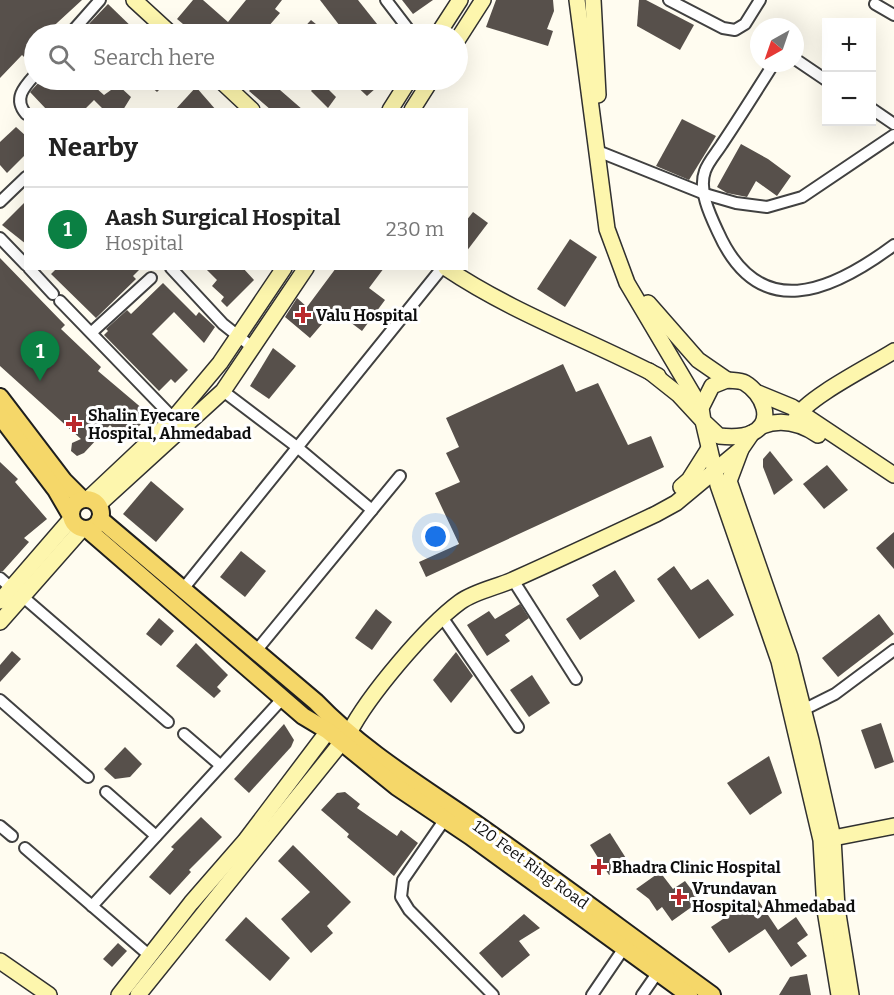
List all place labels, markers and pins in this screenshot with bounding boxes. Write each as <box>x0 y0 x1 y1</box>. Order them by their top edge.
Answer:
marker: Valu Hospital <box>294 306 312 324</box>
place label: Valu Hospital <box>316 306 418 325</box>
pin: 1 <box>20 332 60 381</box>
place label: Shalin Eyecare Hospital, Ahmedabad <box>88 406 252 443</box>
marker: Shalin Eyecare Hospital, Ahmedabad <box>65 415 83 433</box>
marker: Bhadra Clinic Hospital <box>590 858 608 876</box>
place label: Bhadra Clinic Hospital <box>612 858 781 877</box>
place label: Vrundavan Hospital, Ahmedabad <box>692 879 856 916</box>
marker: Vrundavan Hospital, Ahmedabad <box>670 888 688 906</box>

